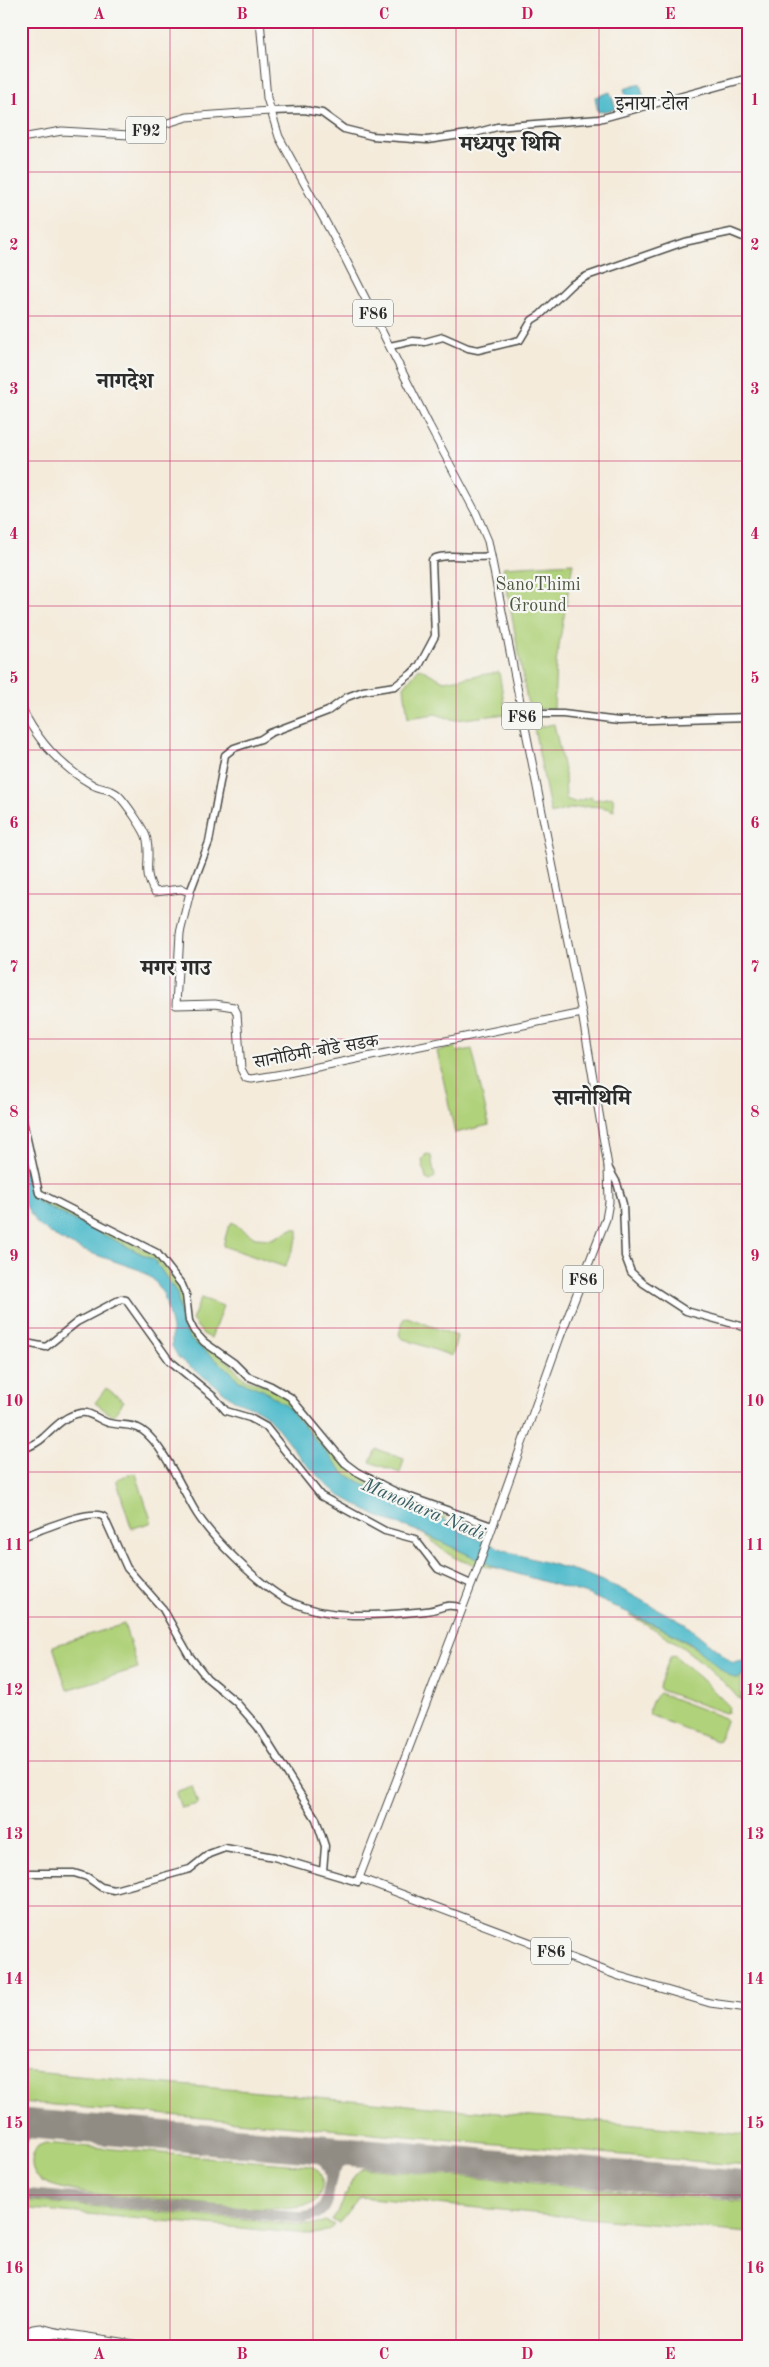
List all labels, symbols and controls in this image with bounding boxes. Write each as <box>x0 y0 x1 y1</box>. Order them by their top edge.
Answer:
text: A <box>93 7 105 23</box>
text: B <box>236 7 248 23</box>
text: C <box>379 7 389 23</box>
text: D <box>521 7 533 23</box>
text: E <box>664 7 676 23</box>
district label: इनाया टोल <box>614 91 690 115</box>
text: 1 <box>9 93 19 109</box>
text: 1 <box>750 93 760 109</box>
road number: F92 <box>126 116 166 144</box>
district label: मध्यपुर थिमि <box>458 131 562 158</box>
text: 2 <box>9 238 19 254</box>
text: 2 <box>750 238 760 254</box>
road number: F86 <box>353 300 393 326</box>
district label: नागदेश <box>95 368 155 393</box>
text: 3 <box>9 382 19 398</box>
text: 3 <box>750 382 760 398</box>
text: 4 <box>9 527 19 543</box>
text: 4 <box>750 527 760 543</box>
park label: SanoThimi Ground <box>495 576 581 615</box>
text: 5 <box>9 671 19 687</box>
text: 5 <box>750 671 760 687</box>
road number: F86 <box>502 702 542 729</box>
text: 6 <box>9 816 19 832</box>
text: 6 <box>750 816 760 832</box>
district label: मगर गाउ <box>139 958 213 980</box>
text: 7 <box>9 960 19 976</box>
text: 7 <box>750 960 760 976</box>
street label: सानोठिमी-बोडे सडक <box>251 1030 381 1072</box>
district label: सानोथिमि <box>551 1085 633 1110</box>
text: 8 <box>9 1105 19 1121</box>
text: 8 <box>750 1105 760 1121</box>
text: 9 <box>9 1249 19 1265</box>
text: 9 <box>750 1249 760 1265</box>
road number: F86 <box>563 1266 603 1292</box>
text: 10 <box>5 1394 23 1410</box>
text: 10 <box>746 1394 764 1410</box>
water label: Manohara Nadi <box>358 1475 488 1545</box>
text: 11 <box>5 1538 23 1554</box>
text: 11 <box>746 1538 764 1554</box>
text: 12 <box>5 1683 23 1699</box>
text: 12 <box>746 1683 764 1699</box>
text: 13 <box>5 1827 23 1843</box>
text: 13 <box>746 1827 764 1843</box>
road number: F86 <box>531 1938 571 1964</box>
text: 14 <box>5 1972 23 1988</box>
text: 14 <box>746 1972 764 1988</box>
text: 15 <box>5 2116 23 2132</box>
text: 15 <box>746 2116 764 2132</box>
text: 16 <box>5 2261 23 2277</box>
text: 16 <box>746 2261 764 2277</box>
text: A <box>93 2347 105 2363</box>
text: B <box>236 2347 248 2363</box>
text: C <box>379 2347 389 2363</box>
text: D <box>521 2347 533 2363</box>
text: E <box>664 2347 676 2363</box>

